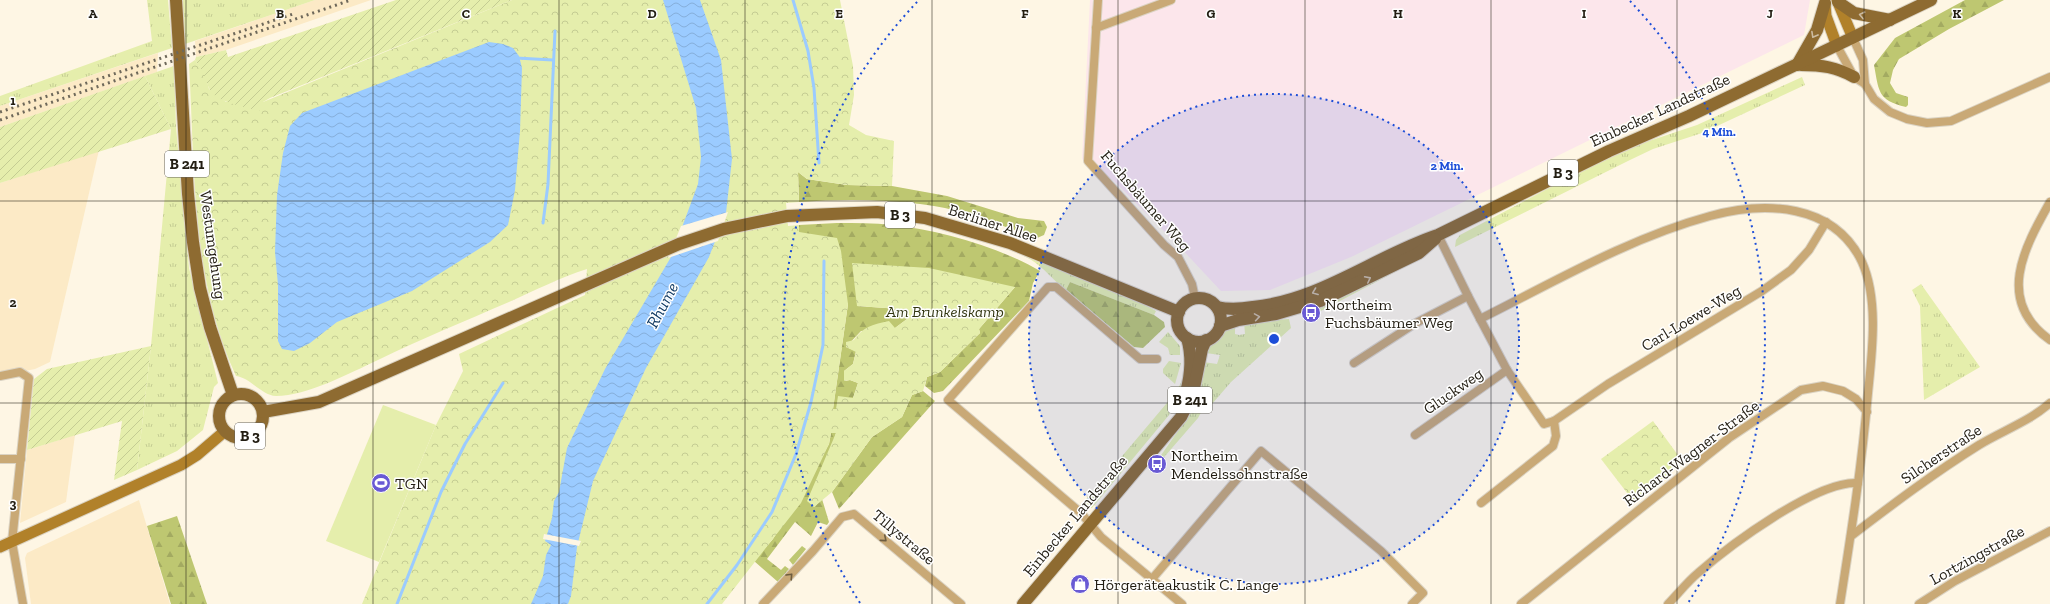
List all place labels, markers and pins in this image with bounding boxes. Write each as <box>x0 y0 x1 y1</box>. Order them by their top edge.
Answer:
place label: Northeim Fuchsbäumer Weg <box>1325 295 1453 332</box>
bus stop icon: Northeim Fuchsbäumer Weg <box>1300 302 1322 324</box>
centre of rings <box>1267 332 1281 346</box>
place label: Northeim Mendelssohnstraße <box>1171 446 1308 483</box>
bus stop icon: Northeim Mendelssohnstraße <box>1146 453 1168 475</box>
sports icon: TGN <box>370 472 392 494</box>
place label: TGN <box>395 474 428 493</box>
shop icon: Hörgeräteakustik C. Lange <box>1069 573 1091 595</box>
place label: Hörgeräteakustik C. Lange <box>1094 575 1278 594</box>

